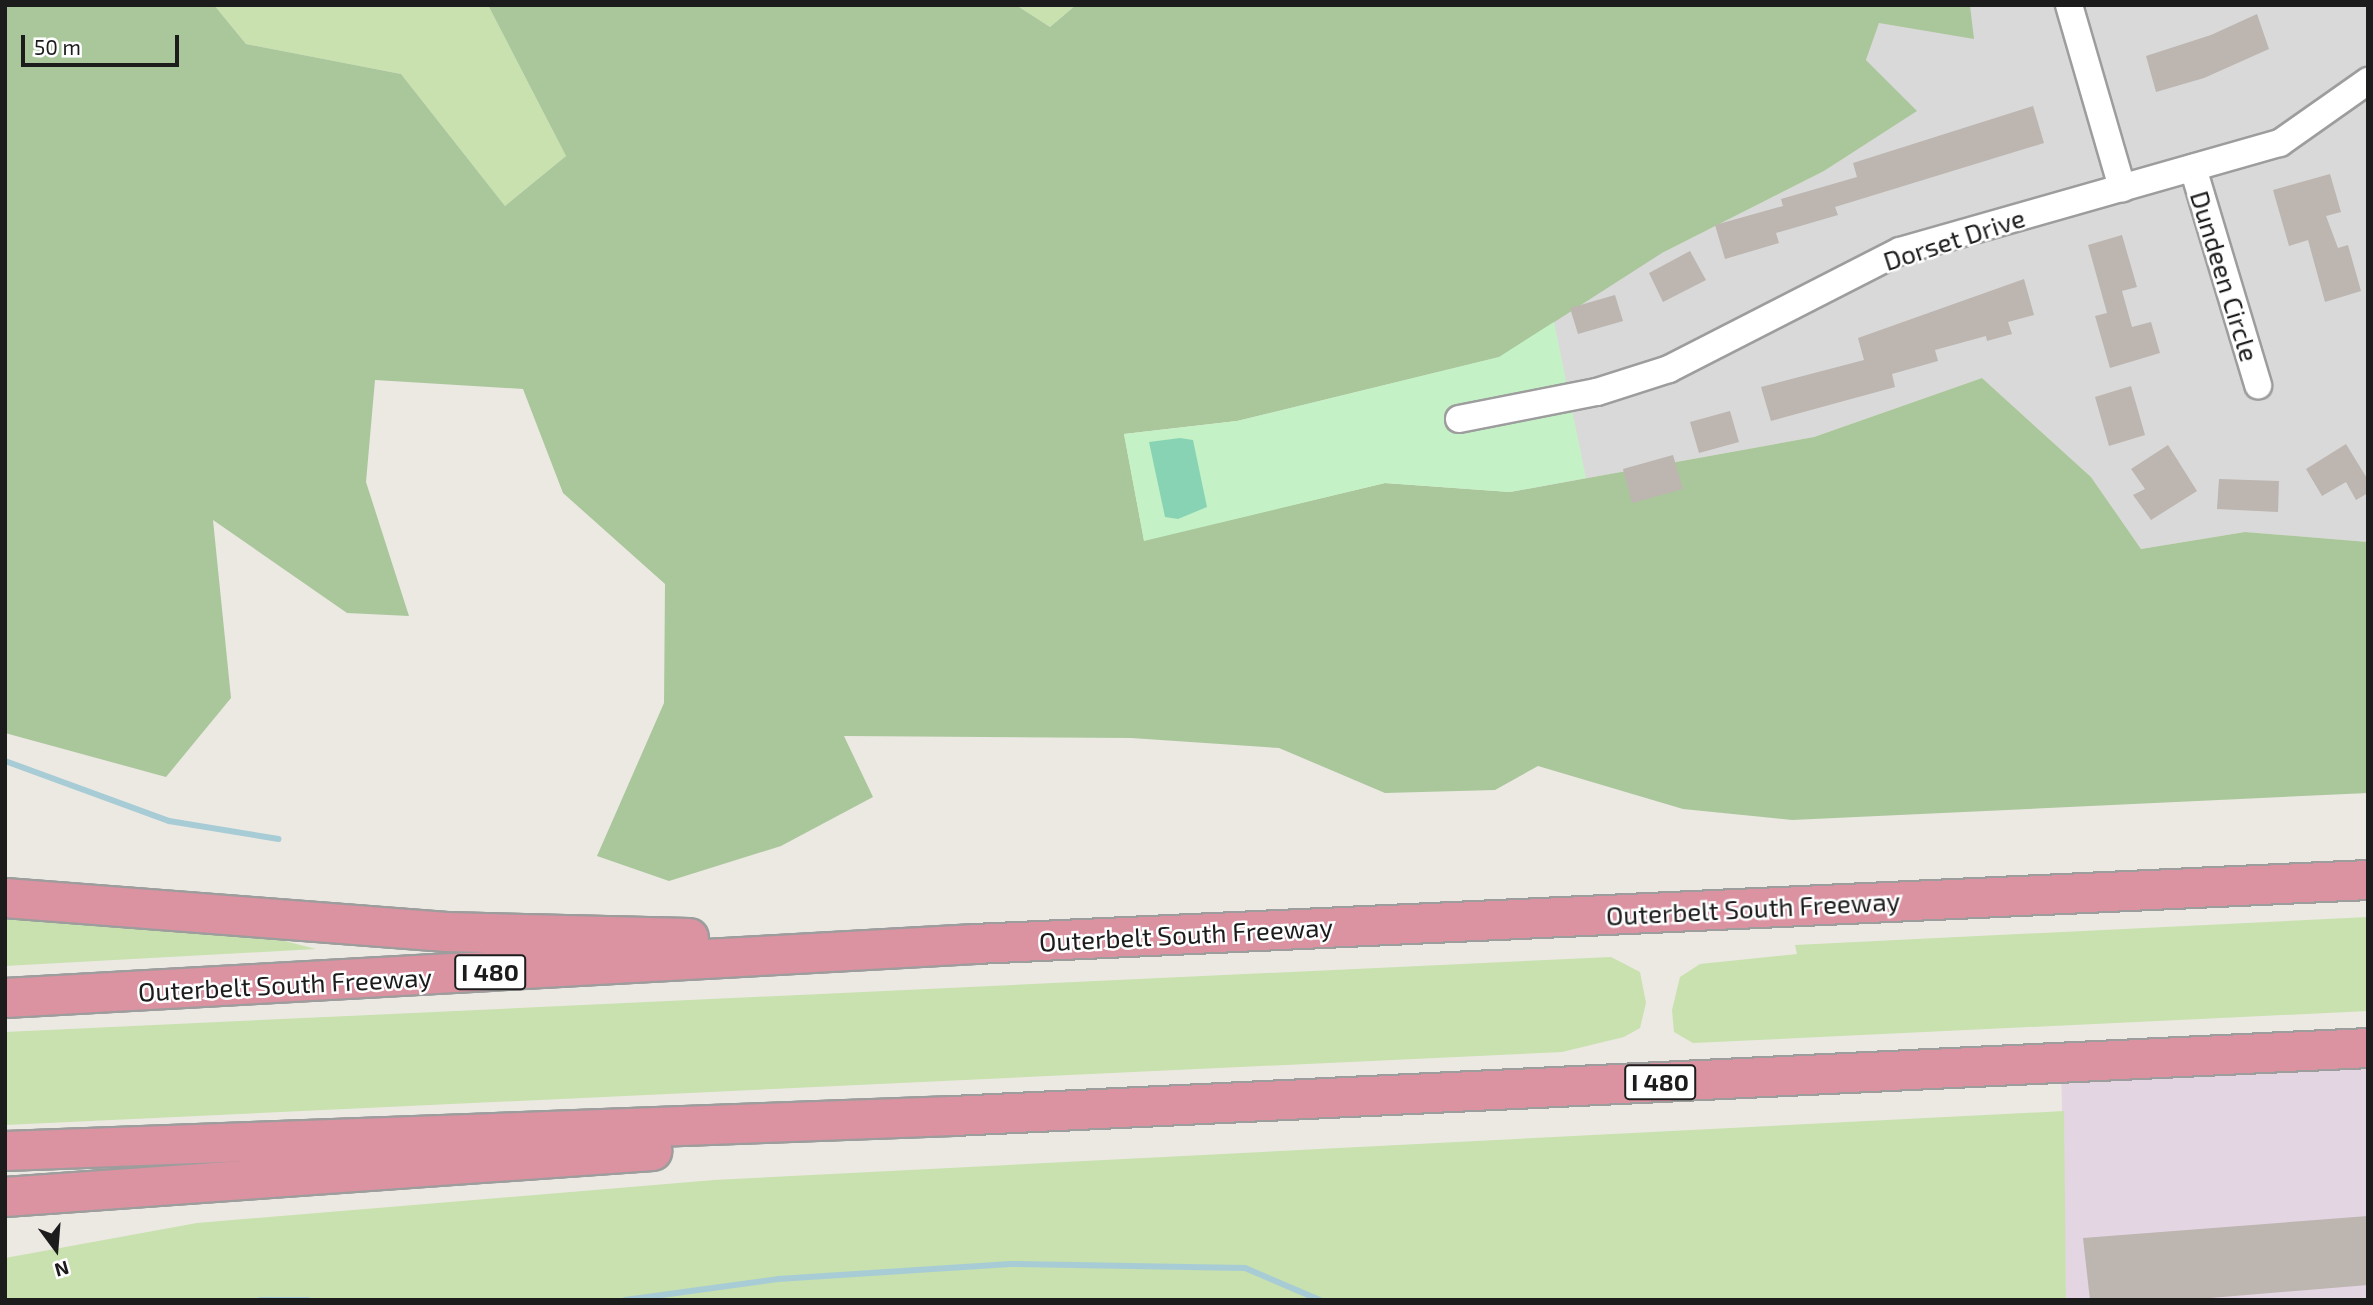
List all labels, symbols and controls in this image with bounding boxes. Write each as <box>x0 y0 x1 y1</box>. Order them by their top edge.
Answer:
scale bar <box>24 21 182 65</box>
text: 50 m <box>34 34 81 59</box>
street label: Dundeen Circle <box>2184 187 2266 365</box>
street label: Dorset Drive <box>1879 201 2029 277</box>
street label: Outerbelt South Freeway <box>1605 885 1901 931</box>
street label: Outerbelt South Freeway <box>1038 911 1334 957</box>
road number: I 480 <box>453 952 527 992</box>
street label: Outerbelt South Freeway <box>137 961 433 1007</box>
road number: I 480 <box>1623 1062 1697 1102</box>
north arrow <box>21 1214 91 1284</box>
text: N <box>52 1257 72 1283</box>

